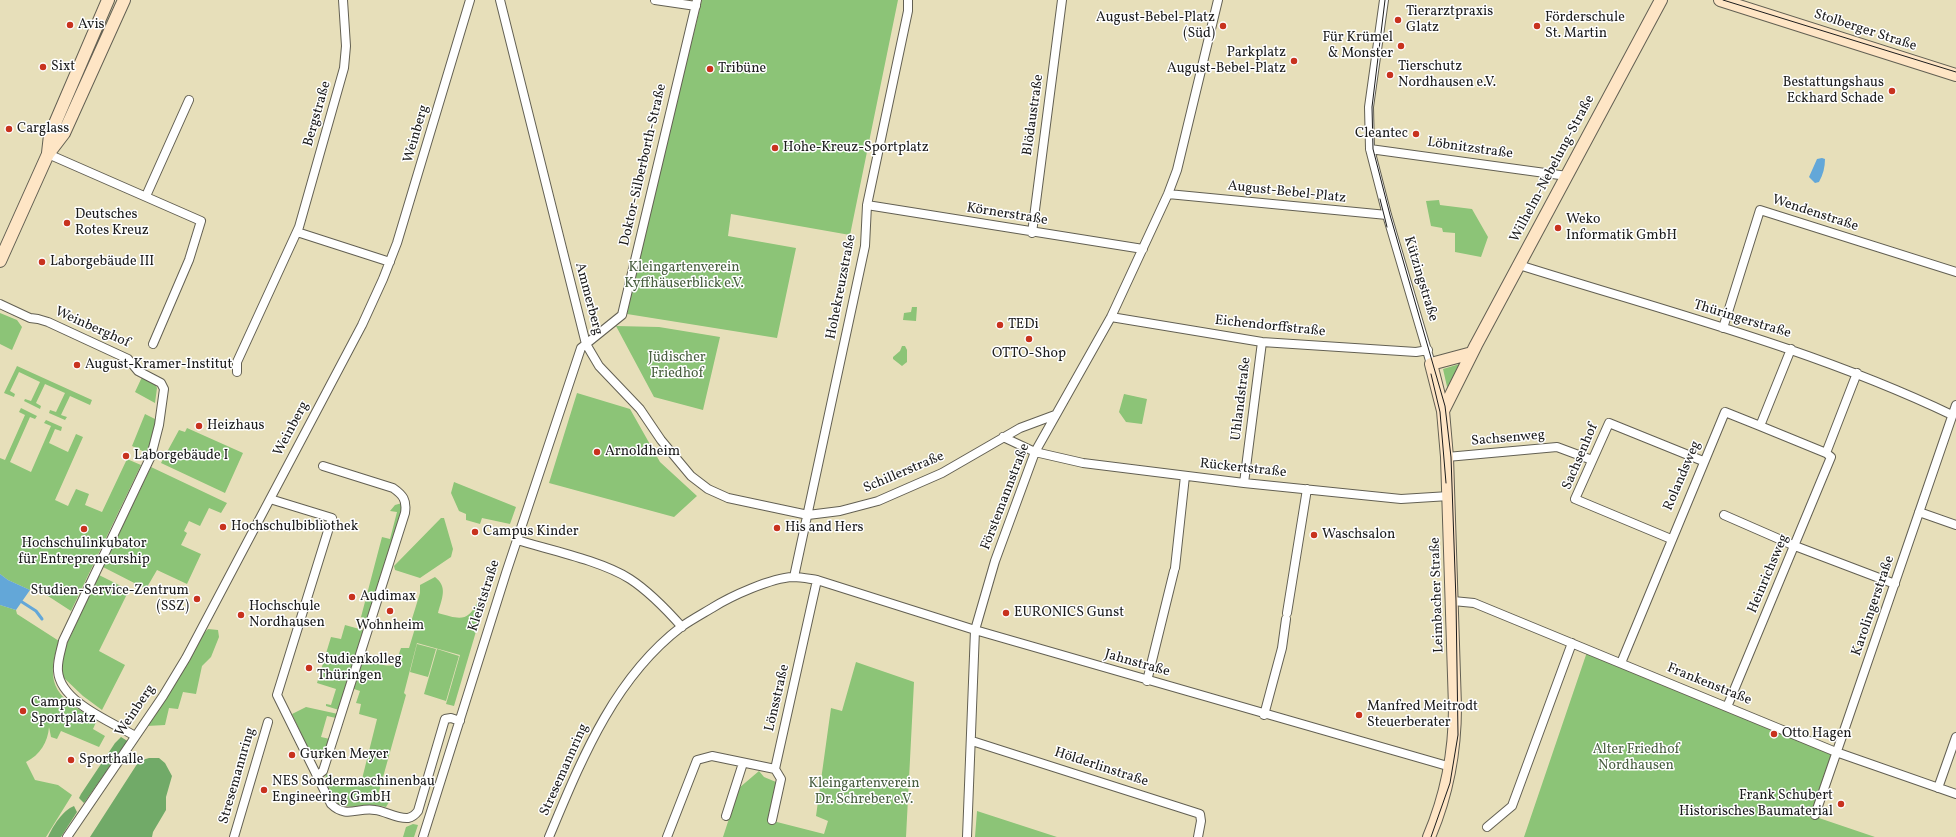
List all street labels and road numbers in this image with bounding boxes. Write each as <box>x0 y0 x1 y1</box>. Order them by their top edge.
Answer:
street label: Stolberger Straße <box>1811 6 1919 56</box>
street label: Blödaustraße <box>1020 73 1048 157</box>
street label: Bergstraße <box>301 79 335 149</box>
street label: Doktor-Silberborth-Straße <box>617 82 671 248</box>
street label: Wilhelm-Nebelung-Straße <box>1507 93 1599 245</box>
street label: Weinberg <box>401 103 433 165</box>
street label: Löbnitzstraße <box>1426 135 1514 163</box>
street label: August-Bebel-Platz <box>1227 178 1347 208</box>
street label: Wendenstraße <box>1770 192 1860 236</box>
street label: Körnerstraße <box>965 200 1049 230</box>
street label: Hohekreuzstraße <box>824 233 860 341</box>
street label: Kützingstraße <box>1399 235 1441 323</box>
street label: Ammerberg <box>570 261 606 337</box>
street label: Thüringerstraße <box>1691 297 1793 343</box>
street label: Weinberghof <box>52 304 132 352</box>
street label: Eichendorffstraße <box>1214 313 1326 341</box>
street label: Uhlandstraße <box>1229 356 1255 442</box>
street label: Weinberg <box>271 399 313 459</box>
street label: Sachsenhof <box>1559 421 1603 493</box>
street label: Sachsenweg <box>1470 427 1546 451</box>
street label: Rolandsweg <box>1661 439 1705 513</box>
street label: Förstemannstraße <box>978 441 1034 553</box>
street label: Schillerstraße <box>861 449 947 497</box>
street label: Rückertstraße <box>1199 456 1287 482</box>
street label: Heinrichsweg <box>1745 532 1793 616</box>
street label: Leimbacher Straße <box>1428 537 1448 653</box>
street label: Karolingerstraße <box>1849 554 1899 658</box>
street label: Kleiststraße <box>466 558 504 634</box>
street label: Jahnstraße <box>1102 647 1172 681</box>
street label: Frankenstraße <box>1664 660 1754 710</box>
street label: Lönsstraße <box>762 663 794 733</box>
street label: Weinberg <box>112 682 160 740</box>
street label: Stresemannring <box>537 721 593 819</box>
street label: Stresemannring <box>216 726 260 826</box>
street label: Hölderlinstraße <box>1052 745 1150 791</box>

